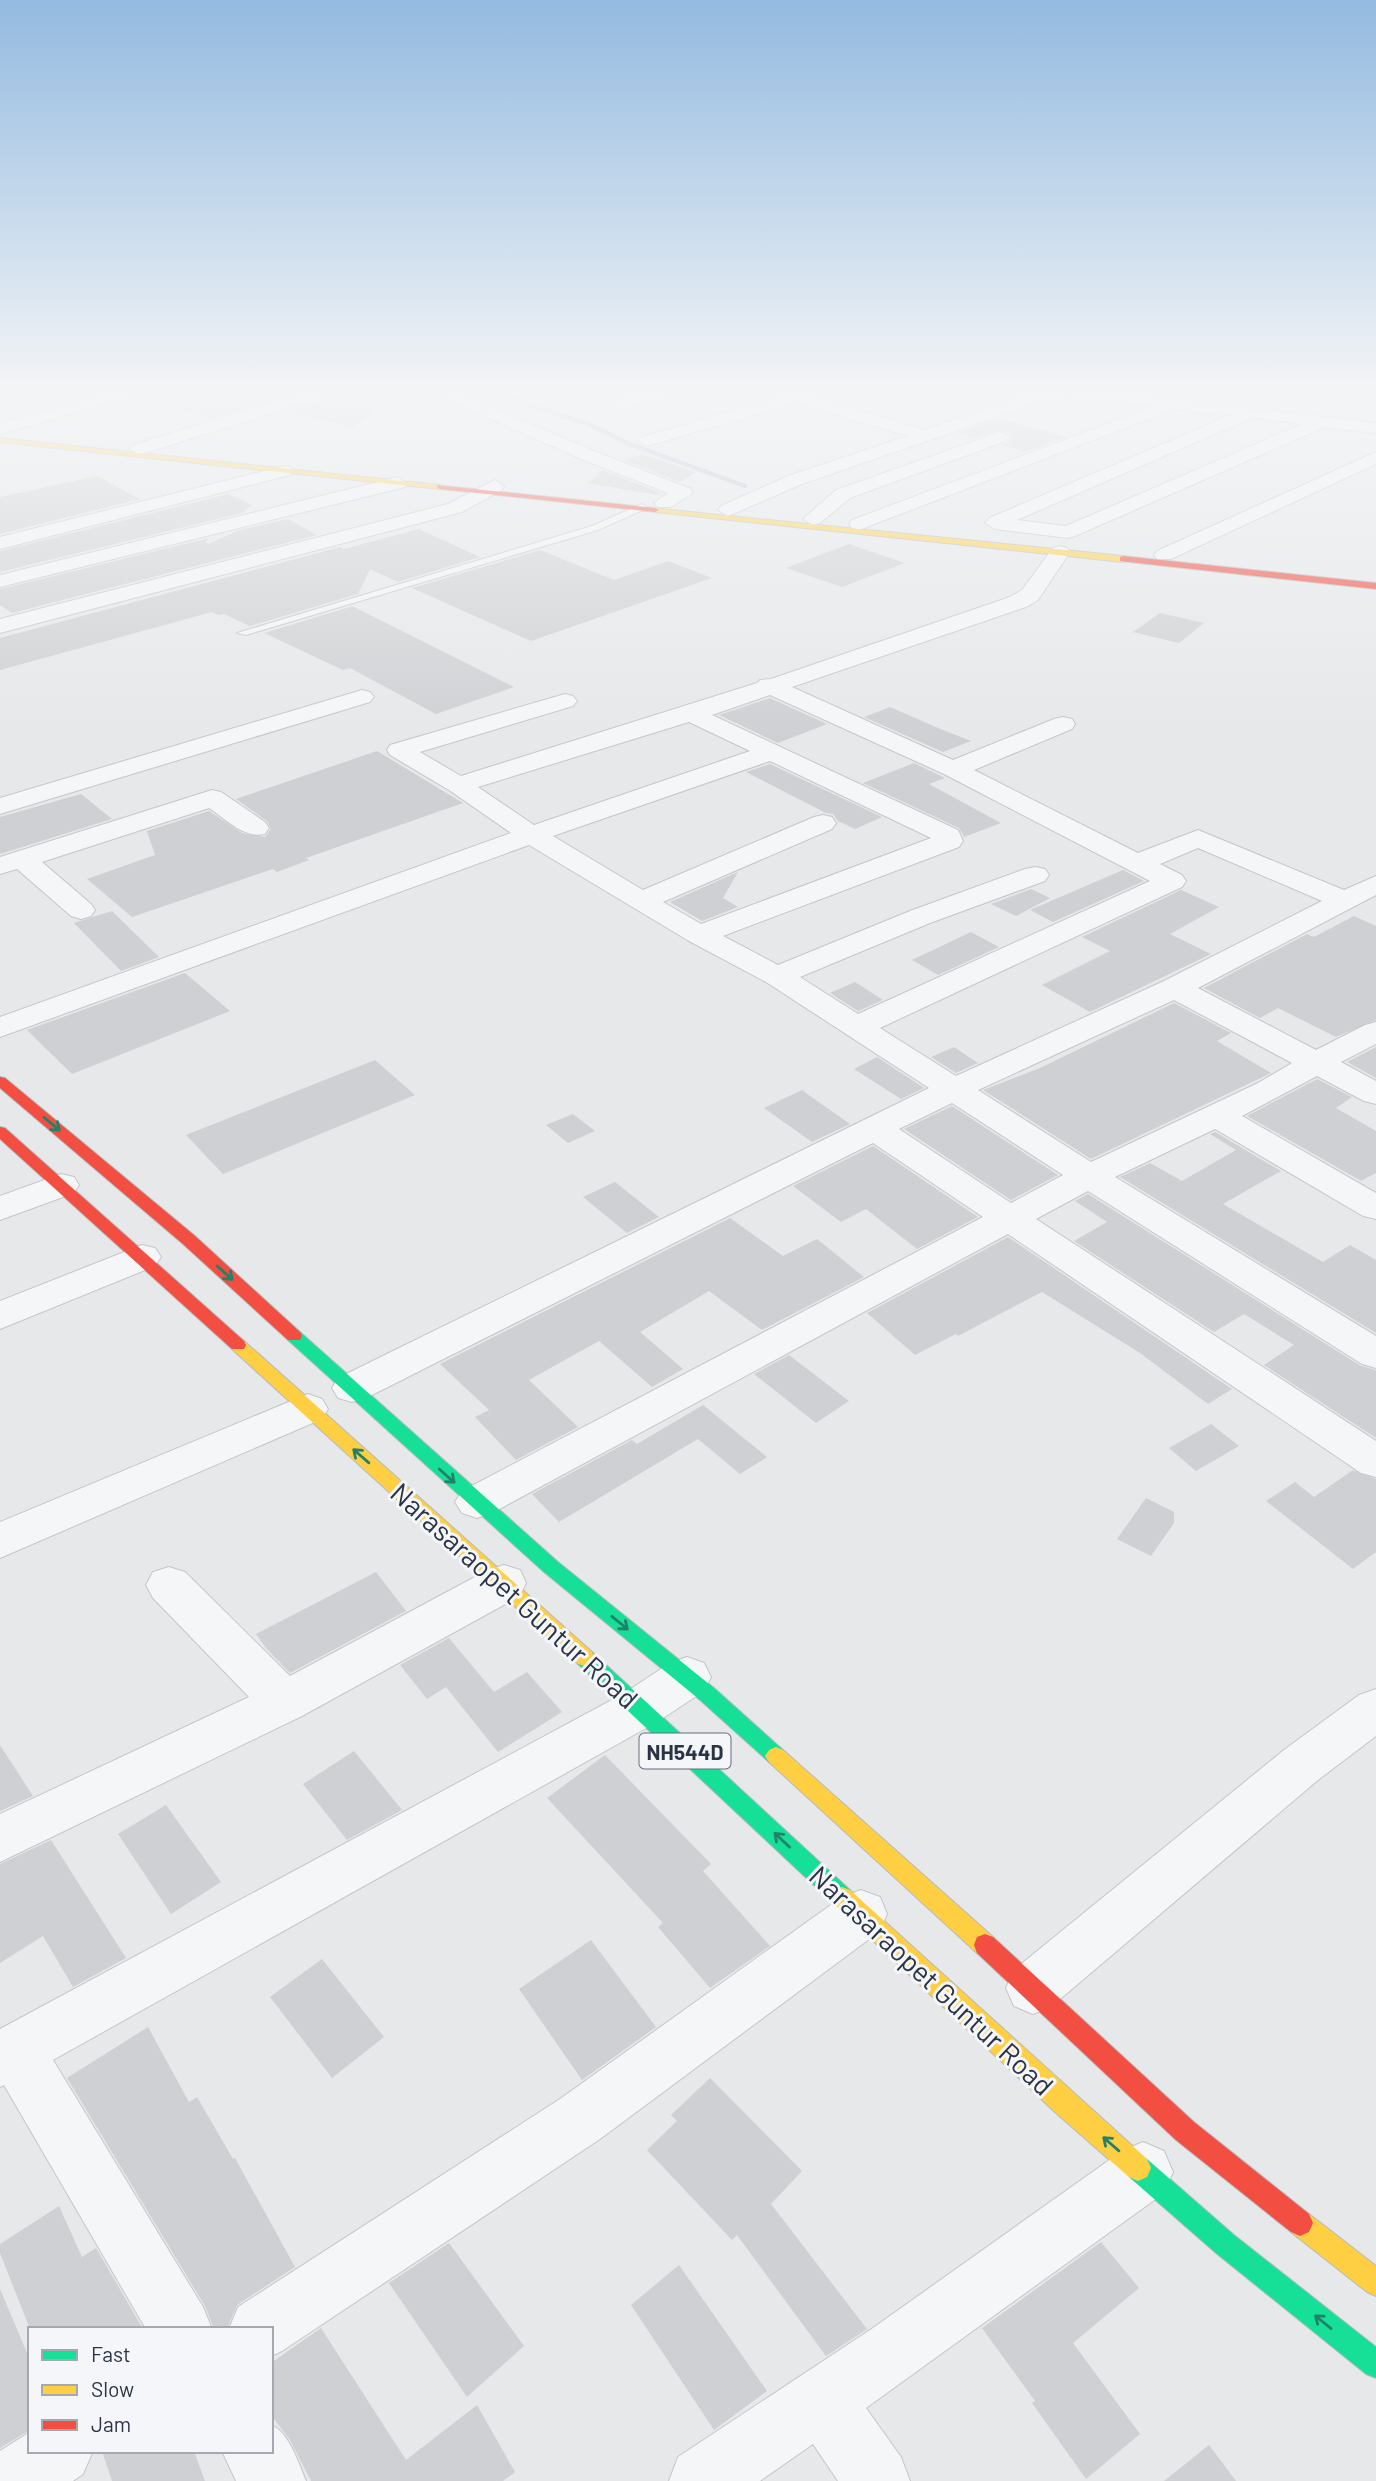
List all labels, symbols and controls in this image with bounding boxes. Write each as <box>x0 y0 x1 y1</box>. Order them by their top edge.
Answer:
one-way arrow <box>43 1116 61 1132</box>
one-way arrow <box>216 1264 233 1281</box>
one-way arrow <box>352 1448 370 1464</box>
one-way arrow <box>438 1467 455 1484</box>
street label: Narasaraopet Guntur Road <box>384 1475 646 1715</box>
one-way arrow <box>611 1615 629 1631</box>
road number: NH544D <box>640 1734 730 1768</box>
one-way arrow <box>773 1832 791 1848</box>
street label: Narasaraopet Guntur Road <box>803 1858 1061 2102</box>
one-way arrow <box>1102 2136 1120 2152</box>
one-way arrow <box>1314 2314 1332 2330</box>
legend <box>28 2327 273 2453</box>
text: Fast <box>91 2341 131 2366</box>
text: Slow <box>91 2376 134 2401</box>
text: Jam <box>91 2411 131 2436</box>

